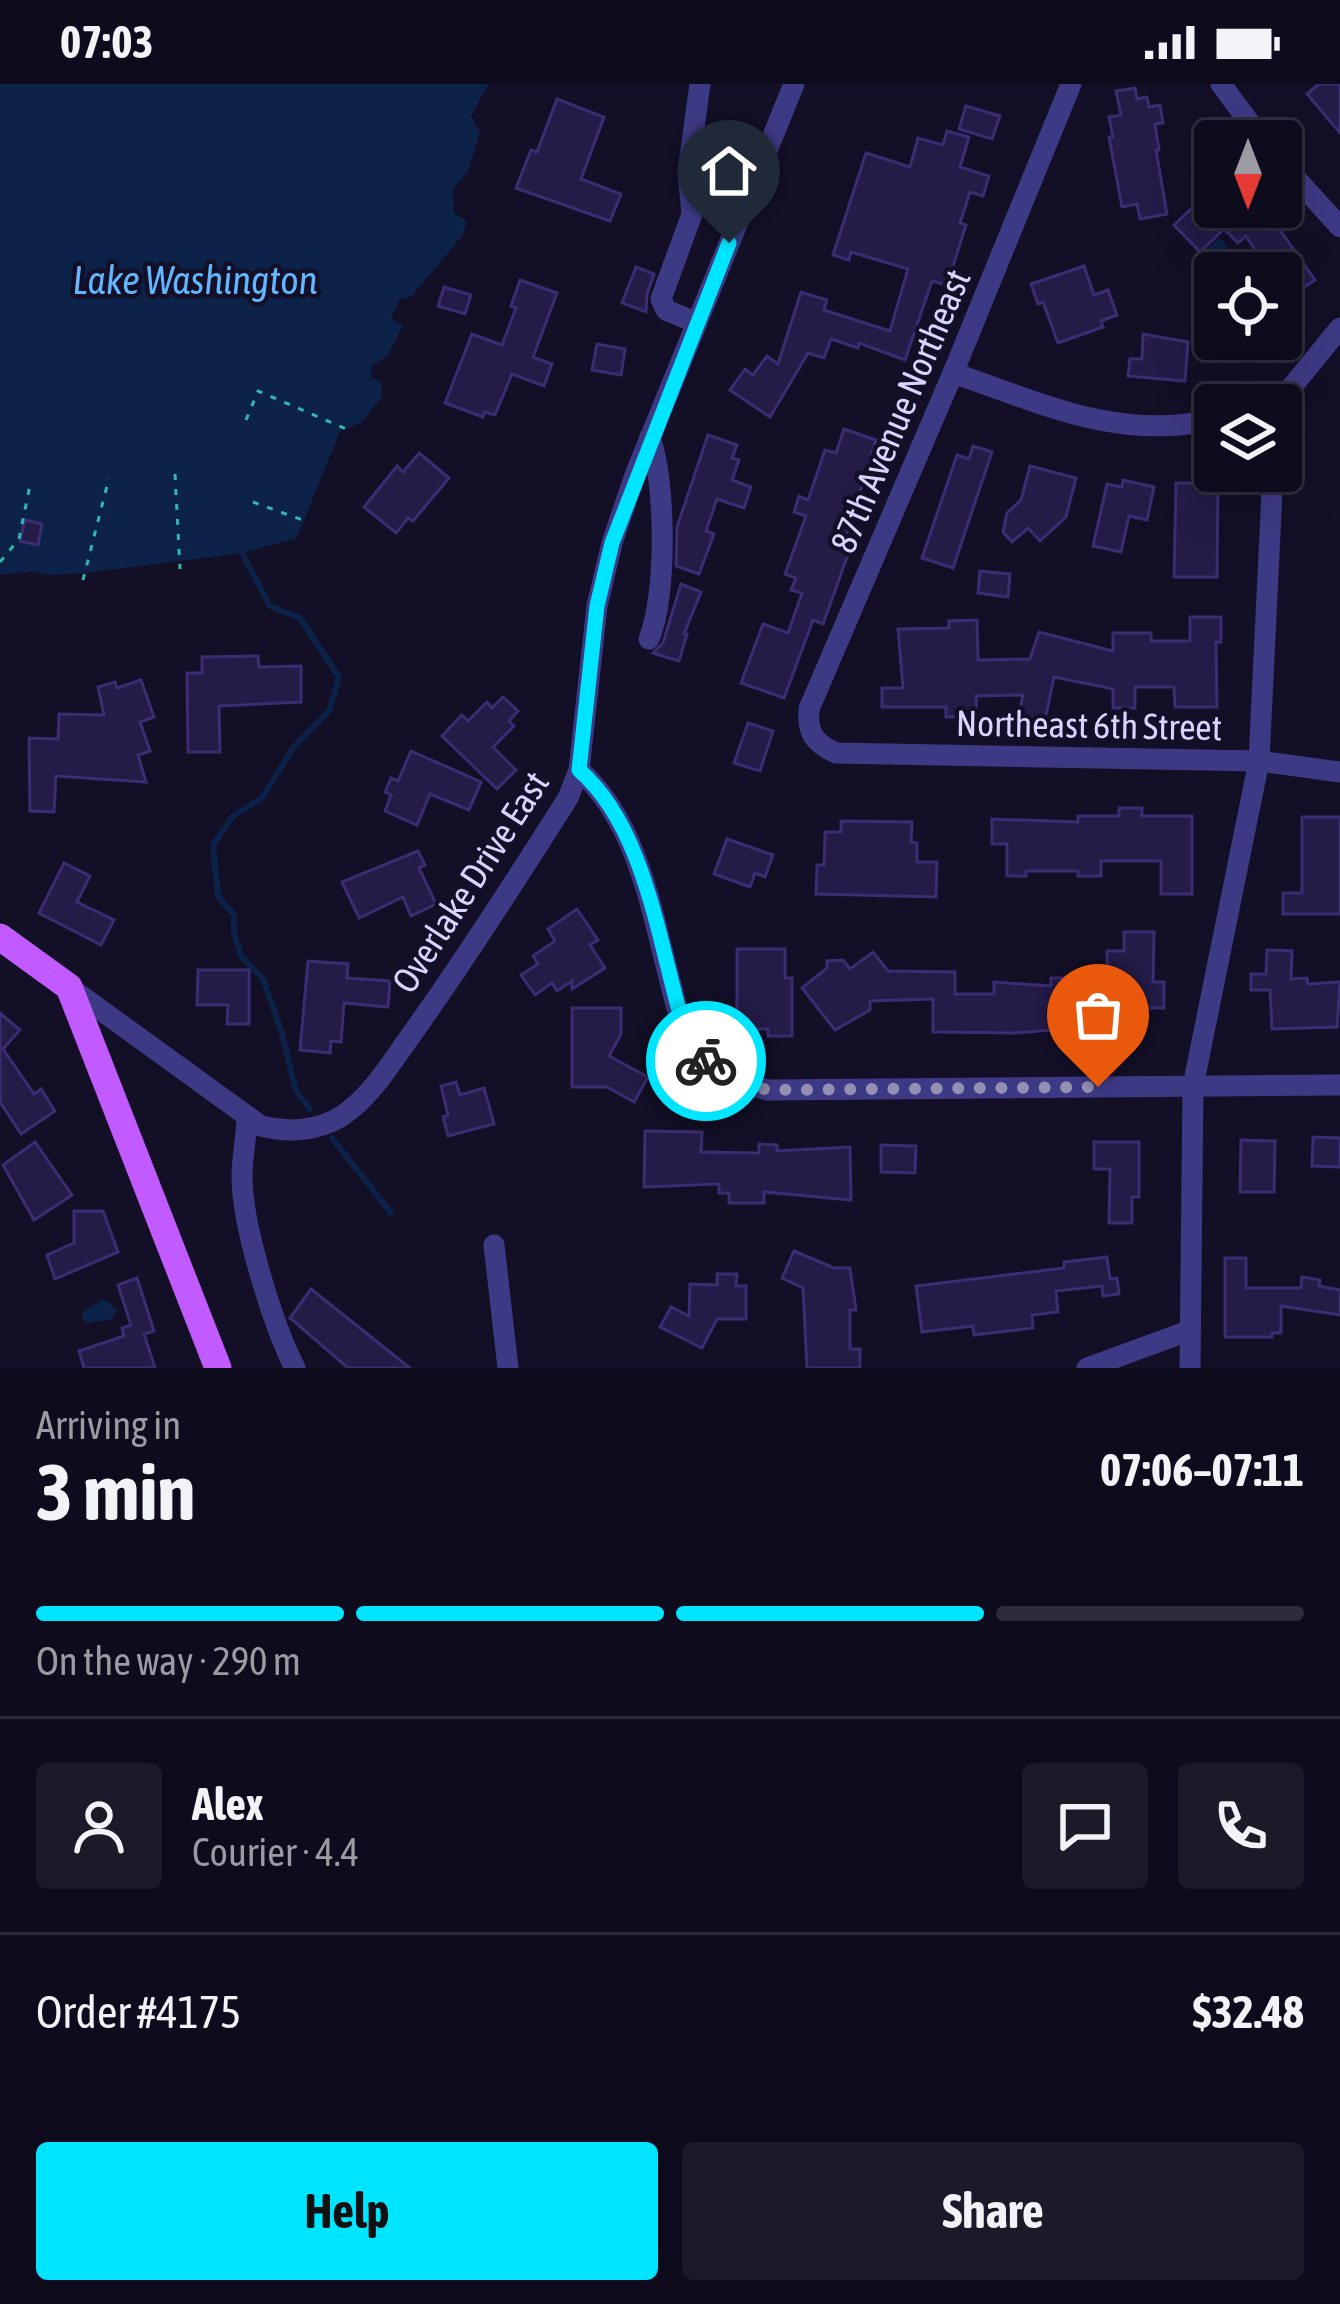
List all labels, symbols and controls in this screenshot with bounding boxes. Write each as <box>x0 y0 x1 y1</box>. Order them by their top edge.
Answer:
text: 07:03 <box>60 16 154 68</box>
pin <box>678 120 780 243</box>
north arrow <box>1194 120 1302 228</box>
map controls <box>1194 120 1302 492</box>
icon: home <box>696 138 762 204</box>
button: locate <box>1194 252 1302 360</box>
water label: Lake Washington <box>73 258 318 302</box>
street label: 87th Avenue Northeast <box>821 263 979 559</box>
button: layers <box>1194 384 1302 492</box>
street label: Northeast 6th Street <box>956 702 1222 748</box>
street label: Overlake Drive East <box>383 764 557 1000</box>
pin <box>1047 964 1149 1087</box>
icon: bag <box>1065 982 1131 1048</box>
courier <box>646 1001 766 1121</box>
icon: bike <box>673 1028 739 1094</box>
text: Arriving in <box>36 1403 181 1447</box>
text: 07:06–07:11 <box>1100 1444 1304 1496</box>
text: 3 min <box>36 1447 195 1537</box>
text: On the way · 290 m <box>36 1639 301 1683</box>
button: person <box>36 1763 162 1889</box>
button: chat <box>1022 1763 1148 1889</box>
button: phone <box>1178 1763 1304 1889</box>
text: Alex <box>192 1778 264 1830</box>
text: Courier · 4.4 <box>192 1830 359 1874</box>
text: Order #4175 <box>36 1986 241 2038</box>
text: $32.48 <box>1192 1986 1304 2038</box>
button: Help <box>36 2142 658 2280</box>
button: Share <box>682 2142 1304 2280</box>

